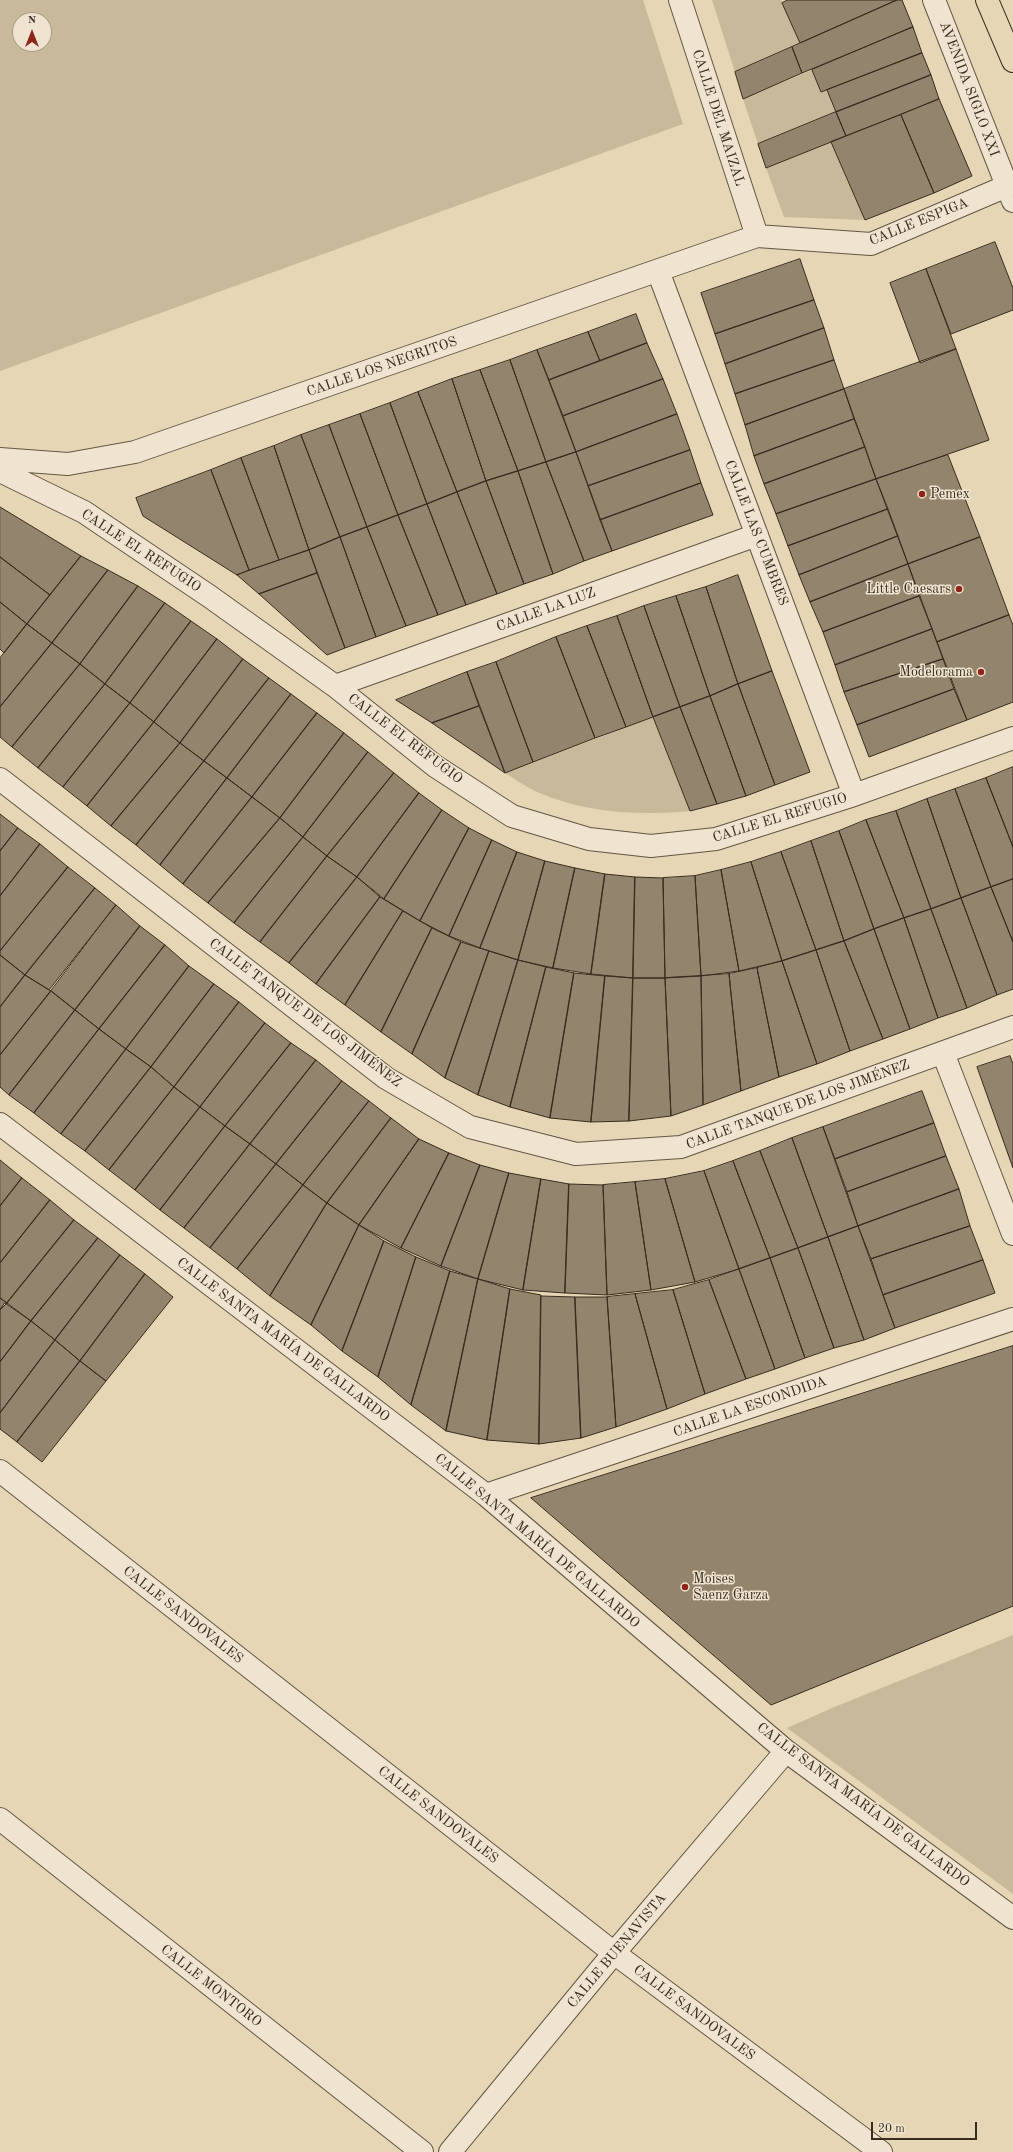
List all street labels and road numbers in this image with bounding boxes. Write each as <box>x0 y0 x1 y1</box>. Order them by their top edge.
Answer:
street label: AVENIDA SIGLO XXI <box>935 19 1003 159</box>
street label: CALLE DEL MAIZAL <box>688 48 748 188</box>
street label: CALLE ESPIGA <box>867 194 971 250</box>
street label: CALLE LOS NEGRITOS <box>305 333 459 401</box>
street label: CALLE LAS CUMBRES <box>720 458 792 608</box>
street label: CALLE EL REFUGIO <box>78 506 204 596</box>
street label: CALLE LA LUZ <box>494 584 598 636</box>
street label: CALLE EL REFUGIO <box>344 690 466 788</box>
street label: CALLE EL REFUGIO <box>711 790 849 846</box>
street label: CALLE TANQUE DE LOS JIMÉNEZ <box>205 935 405 1091</box>
street label: CALLE TANQUE DE LOS JIMÉNEZ <box>684 1057 912 1153</box>
street label: CALLE SANTA MARÍA DE GALLARDO <box>173 1254 393 1426</box>
street label: CALLE LA ESCONDIDA <box>671 1373 829 1441</box>
street label: CALLE SANTA MARÍA DE GALLARDO <box>431 1450 643 1632</box>
street label: CALLE SANDOVALES <box>119 1563 247 1667</box>
street label: CALLE SANTA MARÍA DE GALLARDO <box>753 1719 973 1891</box>
street label: CALLE SANDOVALES <box>374 1763 502 1867</box>
street label: CALLE BUENAVISTA <box>564 1890 670 2012</box>
street label: CALLE MONTORO <box>157 1941 265 2031</box>
street label: CALLE SANDOVALES <box>630 1962 758 2064</box>

